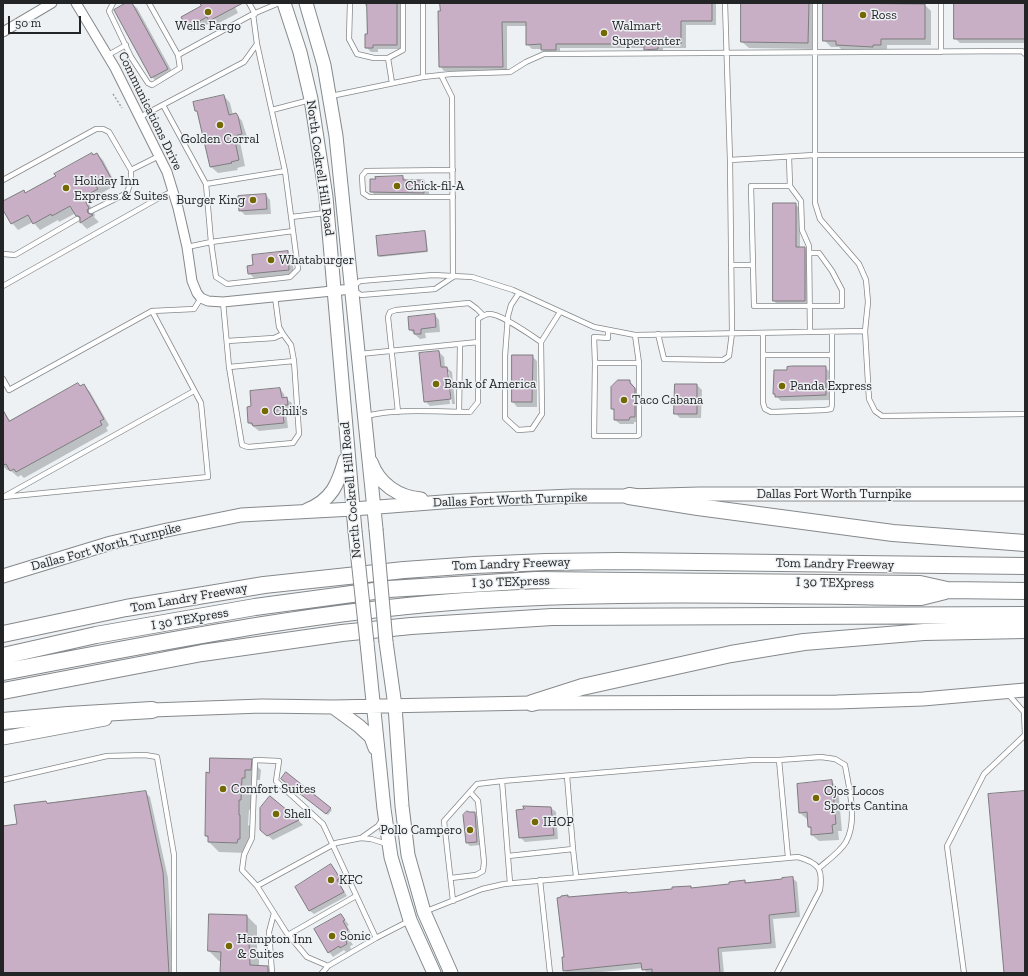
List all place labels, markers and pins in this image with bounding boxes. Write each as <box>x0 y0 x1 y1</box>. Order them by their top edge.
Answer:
marker: Wells Fargo <box>203 7 213 17</box>
place label: Ross <box>871 7 897 23</box>
marker: Ross <box>858 10 868 20</box>
place label: Wells Fargo <box>175 18 241 34</box>
place label: Walmart Supercenter <box>612 18 681 49</box>
marker: Walmart Supercenter <box>599 28 609 38</box>
marker: Golden Corral <box>215 120 225 130</box>
place label: Golden Corral <box>181 131 259 147</box>
place label: Holiday Inn Express & Suites <box>74 173 168 204</box>
place label: Chick-fil-A <box>405 178 464 194</box>
marker: Chick-fil-A <box>392 181 402 191</box>
marker: Holiday Inn Express & Suites <box>61 183 71 193</box>
place label: Burger King <box>176 192 245 208</box>
marker: Burger King <box>248 195 258 205</box>
place label: Whataburger <box>279 252 354 268</box>
marker: Whataburger <box>266 255 276 265</box>
place label: Bank of America <box>444 376 536 392</box>
place label: Panda Express <box>790 378 872 394</box>
marker: Bank of America <box>431 379 441 389</box>
marker: Panda Express <box>777 381 787 391</box>
place label: Taco Cabana <box>632 392 703 408</box>
marker: Taco Cabana <box>619 395 629 405</box>
place label: Chili's <box>273 403 307 419</box>
marker: Chili's <box>260 406 270 416</box>
place label: Comfort Suites <box>231 781 316 797</box>
place label: Ojos Locos Sports Cantina <box>824 783 908 814</box>
marker: Comfort Suites <box>218 784 228 794</box>
marker: Ojos Locos Sports Cantina <box>811 793 821 803</box>
place label: Shell <box>284 806 311 822</box>
marker: Shell <box>271 809 281 819</box>
place label: IHOP <box>543 814 574 830</box>
marker: IHOP <box>530 817 540 827</box>
place label: Pollo Campero <box>380 822 462 838</box>
marker: Pollo Campero <box>465 825 475 835</box>
place label: KFC <box>339 872 363 888</box>
marker: KFC <box>326 875 336 885</box>
place label: Sonic <box>340 928 371 944</box>
place label: Hampton Inn & Suites <box>237 931 312 962</box>
marker: Sonic <box>327 931 337 941</box>
marker: Hampton Inn & Suites <box>224 941 234 951</box>

